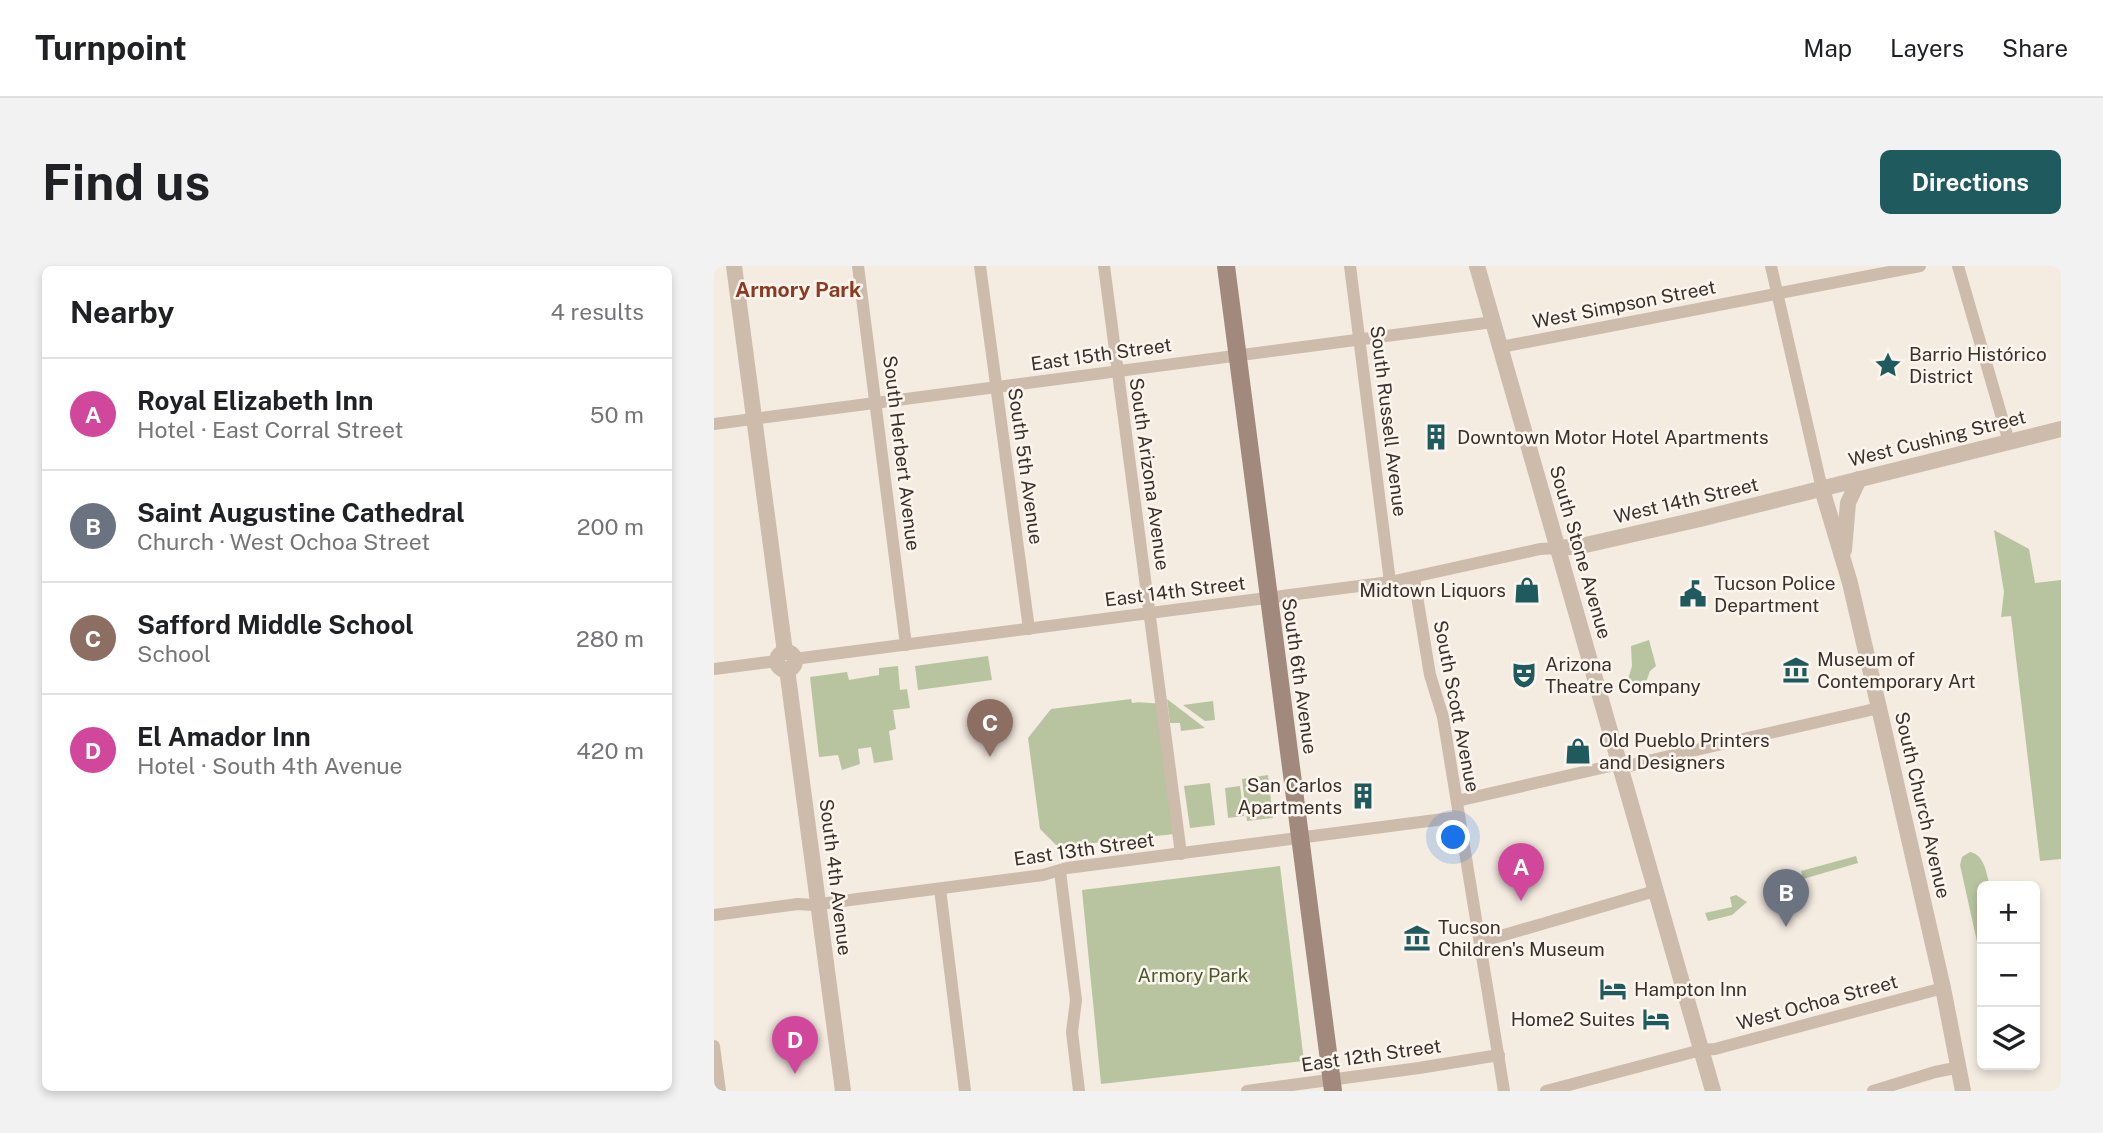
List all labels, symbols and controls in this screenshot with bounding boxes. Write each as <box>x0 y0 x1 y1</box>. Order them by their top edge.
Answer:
text: Turnpoint <box>35 29 187 67</box>
text: Map <box>1803 34 1852 62</box>
text: Layers <box>1890 34 1964 62</box>
text: Share <box>2002 34 2068 62</box>
button: Directions <box>1880 150 2061 214</box>
text: Find us <box>42 153 210 211</box>
street label: West Simpson Street <box>1531 275 1717 333</box>
district label: Armory Park <box>735 277 861 302</box>
text: Nearby <box>70 294 174 330</box>
text: 4 results <box>550 298 644 325</box>
street label: South Russell Avenue <box>1366 324 1412 518</box>
street label: East 15th Street <box>1029 333 1173 375</box>
place label: Barrio Histórico District <box>1909 343 2047 387</box>
place icon: Barrio Histórico District <box>1873 350 1903 380</box>
street label: South Herbert Avenue <box>879 354 925 552</box>
street label: South Arizona Avenue <box>1126 376 1174 572</box>
text: Royal Elizabeth Inn <box>137 385 373 416</box>
street label: South 5th Avenue <box>1004 386 1048 546</box>
text: A <box>85 401 101 428</box>
text: 50 m <box>590 401 644 428</box>
street label: West Cushing Street <box>1846 405 2028 471</box>
text: Hotel · East Corral Street <box>137 416 403 443</box>
building icon: Downtown Motor Hotel Apartments <box>1421 422 1451 452</box>
place label: Downtown Motor Hotel Apartments <box>1457 426 1769 448</box>
street label: South Stone Avenue <box>1546 463 1616 641</box>
street label: West 14th Street <box>1612 473 1760 527</box>
text: Saint Augustine Cathedral <box>137 497 465 528</box>
text: B <box>85 513 101 540</box>
text: 200 m <box>577 513 644 540</box>
text: Church · West Ochoa Street <box>137 528 430 555</box>
street label: East 14th Street <box>1103 571 1247 611</box>
place label: Tucson Police Department <box>1714 572 1836 616</box>
shop icon: Midtown Liquors <box>1512 575 1542 605</box>
place label: Midtown Liquors <box>1359 579 1506 601</box>
public building icon: Tucson Police Department <box>1678 579 1708 609</box>
street label: South 6th Avenue <box>1278 596 1322 756</box>
text: Safford Middle School <box>137 609 414 640</box>
street label: South Scott Avenue <box>1430 618 1484 794</box>
text: C <box>85 625 101 652</box>
text: 280 m <box>576 625 644 652</box>
text: School <box>137 640 211 667</box>
place label: Museum of Contemporary Art <box>1817 648 1976 692</box>
place label: Arizona Theatre Company <box>1545 653 1701 697</box>
museum icon: Museum of Contemporary Art <box>1781 655 1811 685</box>
theatre icon: Arizona Theatre Company <box>1509 660 1539 690</box>
pin: C <box>967 699 1013 757</box>
street label: South Church Avenue <box>1891 710 1955 900</box>
text: El Amador Inn <box>137 721 311 752</box>
place label: Old Pueblo Printers and Designers <box>1599 729 1770 773</box>
shop icon: Old Pueblo Printers and Designers <box>1563 736 1593 766</box>
text: D <box>85 737 101 764</box>
text: 420 m <box>576 737 644 764</box>
text: Hotel · South 4th Avenue <box>137 752 403 779</box>
place label: San Carlos Apartments <box>1238 774 1342 818</box>
building icon: San Carlos Apartments <box>1348 781 1378 811</box>
street label: South 4th Avenue <box>815 797 857 957</box>
your location <box>1436 820 1470 854</box>
street label: East 13th Street <box>1012 828 1156 870</box>
pin: A <box>1498 843 1544 901</box>
pin: B <box>1763 869 1809 927</box>
map controls <box>1977 881 2040 1070</box>
button: + <box>1977 881 2040 944</box>
place label: Tucson Children's Museum <box>1438 916 1605 960</box>
museum icon: Tucson Children's Museum <box>1402 923 1432 953</box>
button: − <box>1977 944 2040 1007</box>
park label: Armory Park <box>1137 964 1249 986</box>
street label: West Ochoa Street <box>1734 970 1900 1034</box>
hotel icon: Hampton Inn <box>1598 974 1628 1004</box>
place label: Hampton Inn <box>1634 978 1747 1000</box>
hotel icon: Home2 Suites <box>1641 1004 1671 1034</box>
button: layers <box>1977 1007 2040 1070</box>
place label: Home2 Suites <box>1511 1008 1635 1030</box>
pin: D <box>772 1016 818 1074</box>
street label: East 12th Street <box>1300 1034 1442 1076</box>

